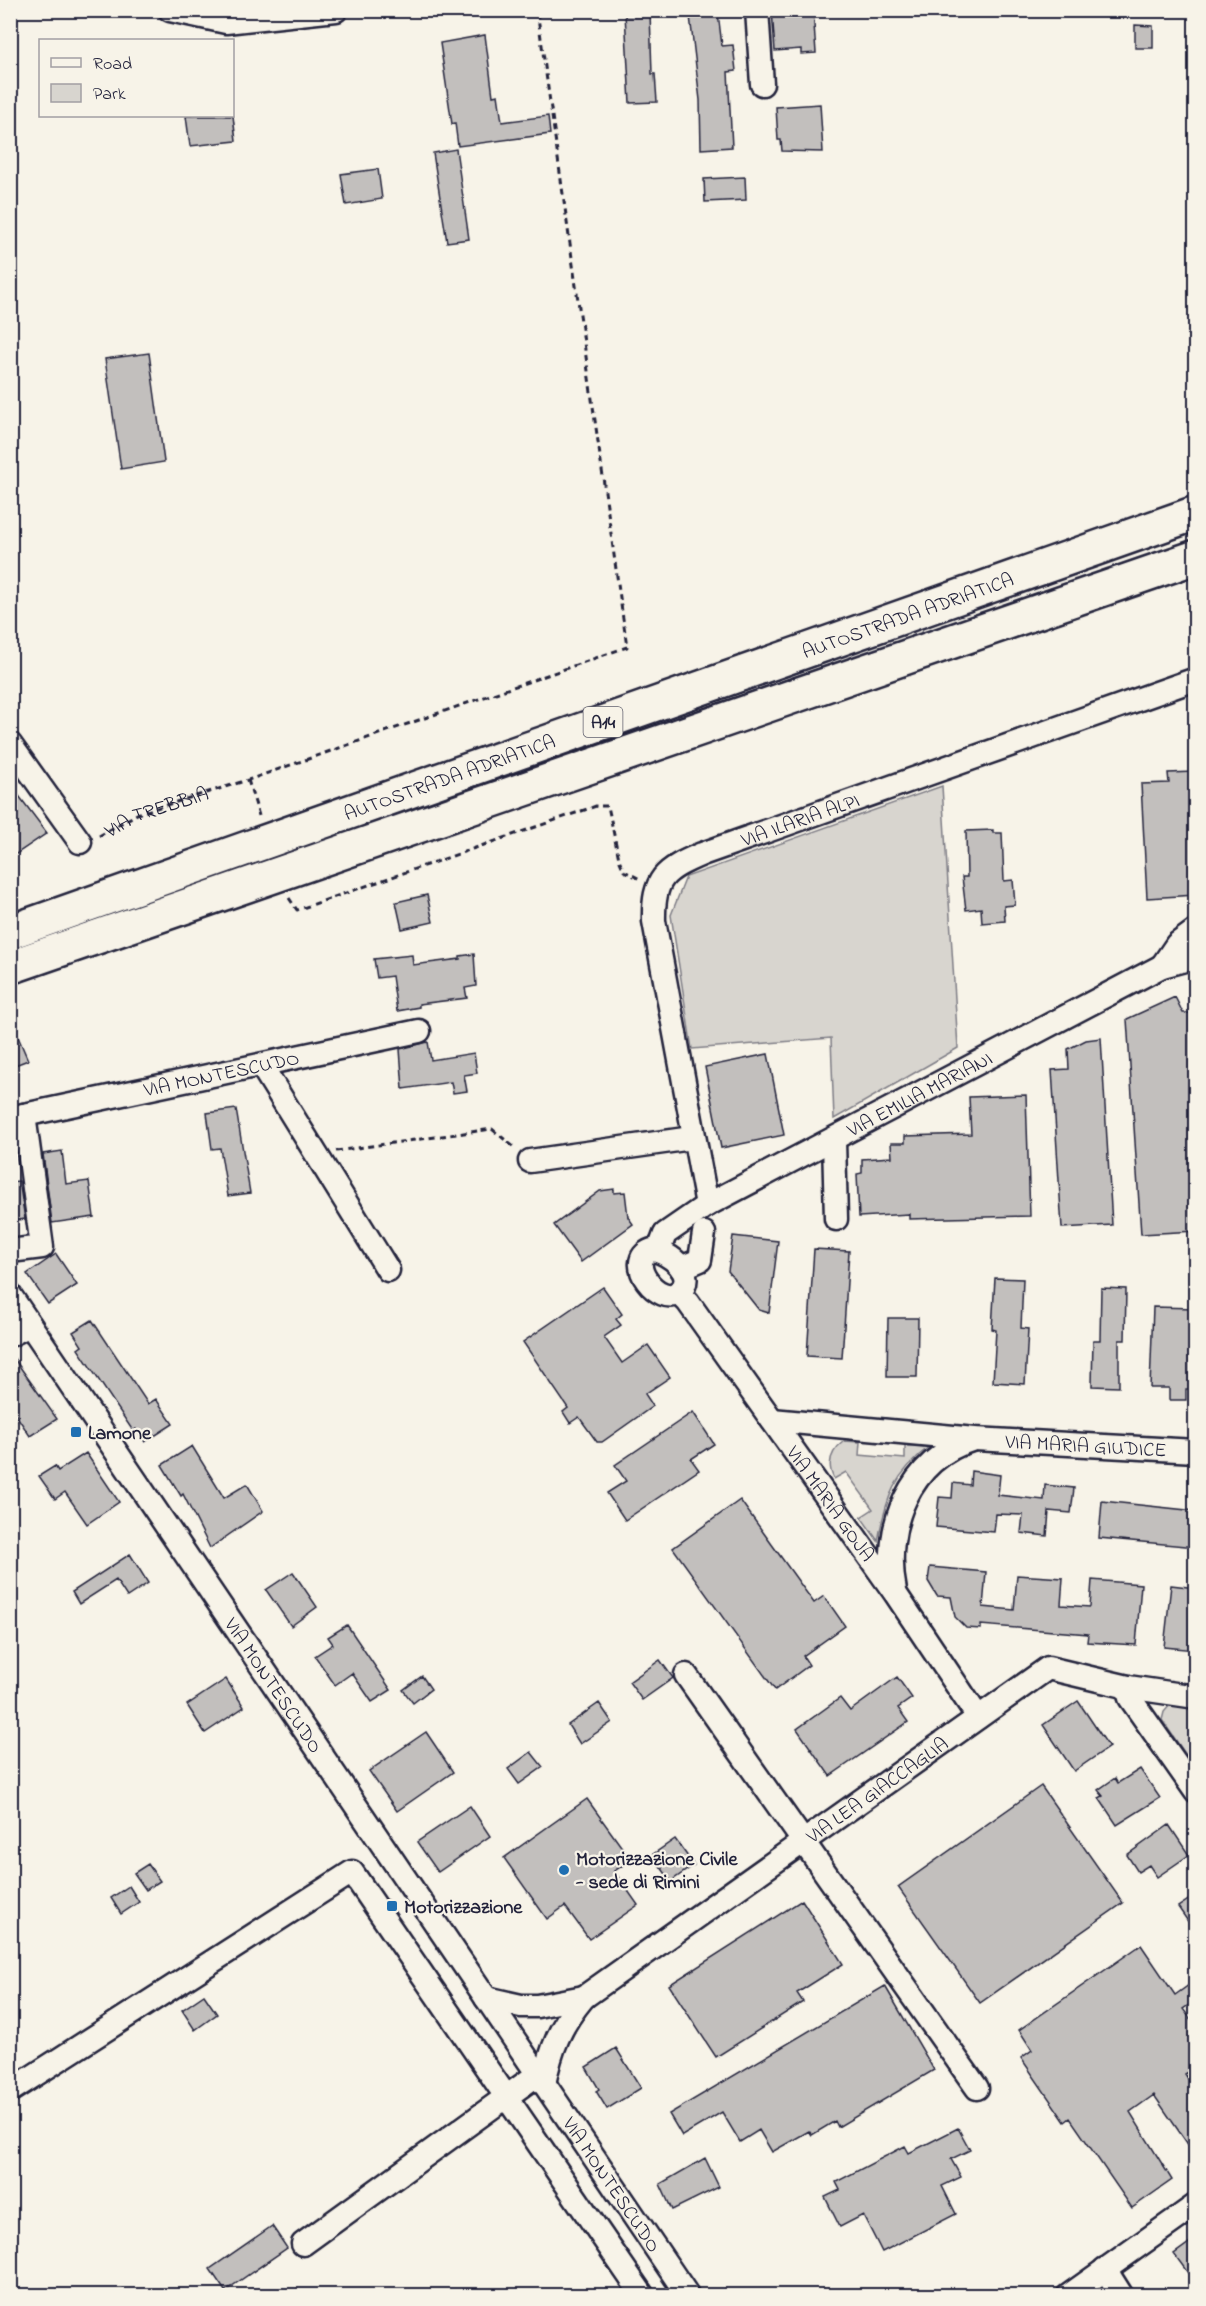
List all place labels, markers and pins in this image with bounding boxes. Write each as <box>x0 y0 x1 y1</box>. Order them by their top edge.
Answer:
place label: Lamone <box>88 1420 152 1449</box>
marker: Lamone <box>69 1425 83 1439</box>
place label: Motorizzazione Civile - sede di Rimini <box>575 1846 738 1898</box>
marker: Motorizzazione Civile - sede di Rimini <box>557 1863 571 1877</box>
place label: Motorizzazione <box>404 1894 523 1923</box>
marker: Motorizzazione <box>385 1899 399 1913</box>

